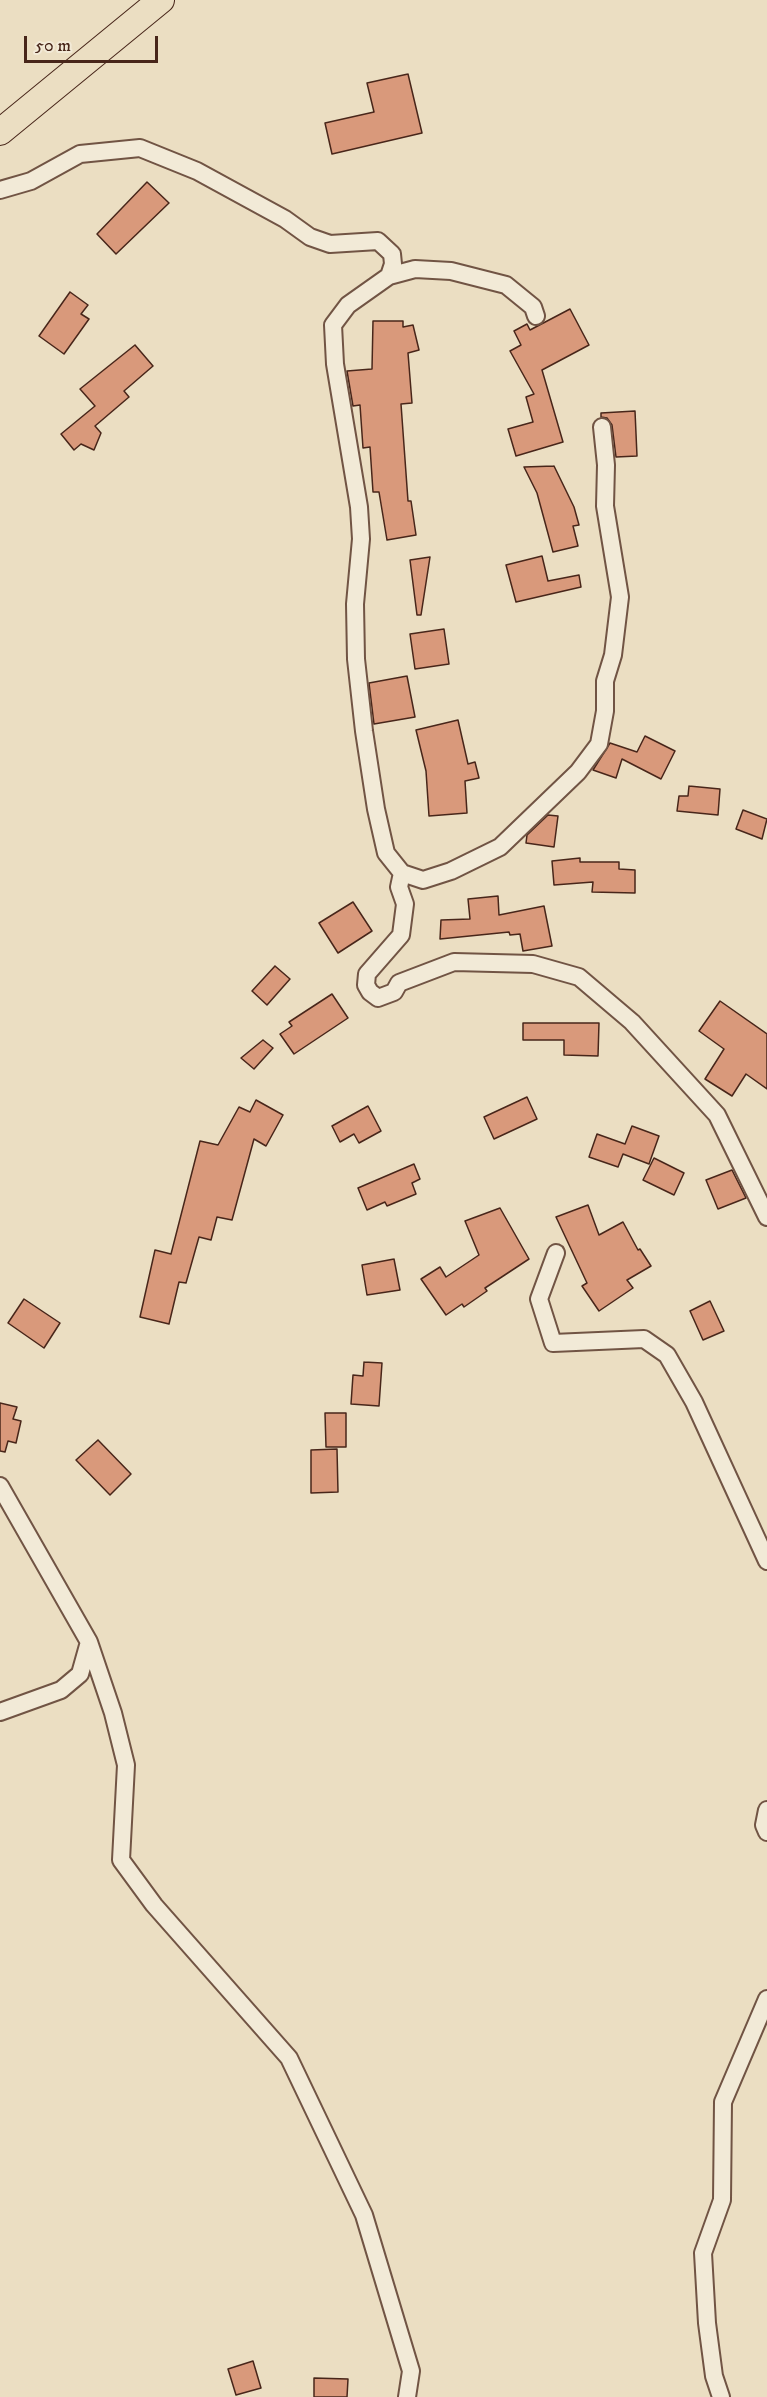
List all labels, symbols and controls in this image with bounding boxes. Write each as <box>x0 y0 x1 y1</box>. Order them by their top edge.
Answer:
scale bar <box>27 24 160 62</box>
text: 50 m <box>35 35 71 57</box>

